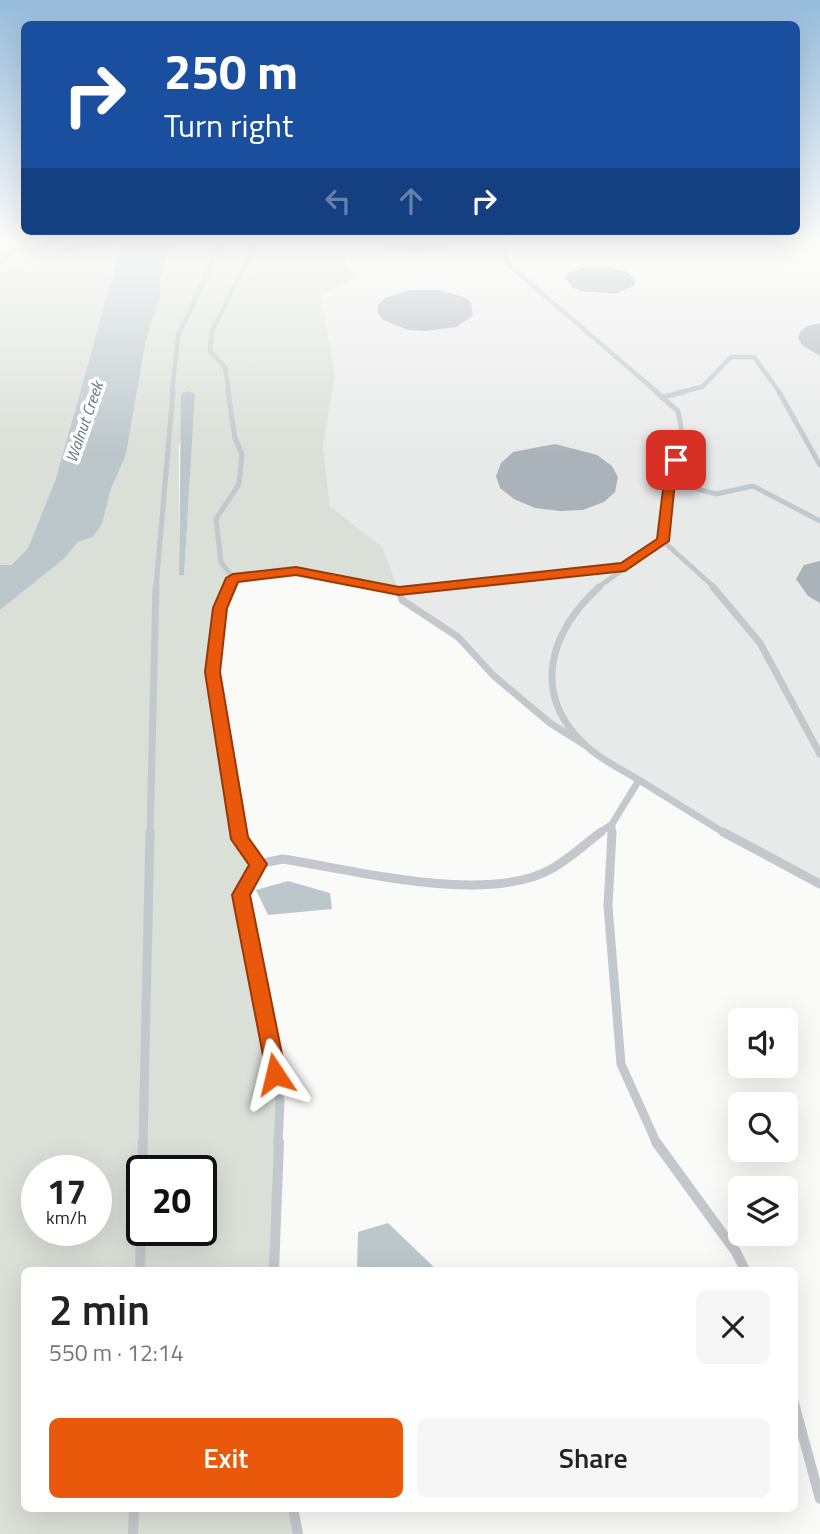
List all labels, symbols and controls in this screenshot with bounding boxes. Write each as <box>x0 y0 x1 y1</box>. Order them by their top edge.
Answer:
text: 250 m <box>164 33 298 108</box>
icon: right <box>49 49 140 140</box>
text: Turn right <box>164 101 293 149</box>
icon: left <box>319 182 357 220</box>
icon: ahead <box>392 182 430 220</box>
icon: right <box>465 182 503 220</box>
water label: Walnut Creek <box>59 377 110 465</box>
pin <box>646 430 706 490</box>
icon: arrive <box>657 441 695 479</box>
map controls <box>728 1008 798 1246</box>
button: sound <box>728 1008 798 1078</box>
position arrow <box>238 1037 312 1111</box>
button: search <box>728 1092 798 1162</box>
speed limit sign: 20 <box>126 1155 217 1246</box>
text: 17 <box>47 1164 86 1218</box>
button: layers <box>728 1176 798 1246</box>
text: km/h <box>46 1204 87 1231</box>
text: 2 min <box>49 1277 150 1341</box>
button: close <box>696 1290 770 1364</box>
text: 550 m · 12:14 <box>49 1335 184 1370</box>
button: Exit <box>49 1418 403 1498</box>
button: Share <box>417 1418 770 1498</box>

